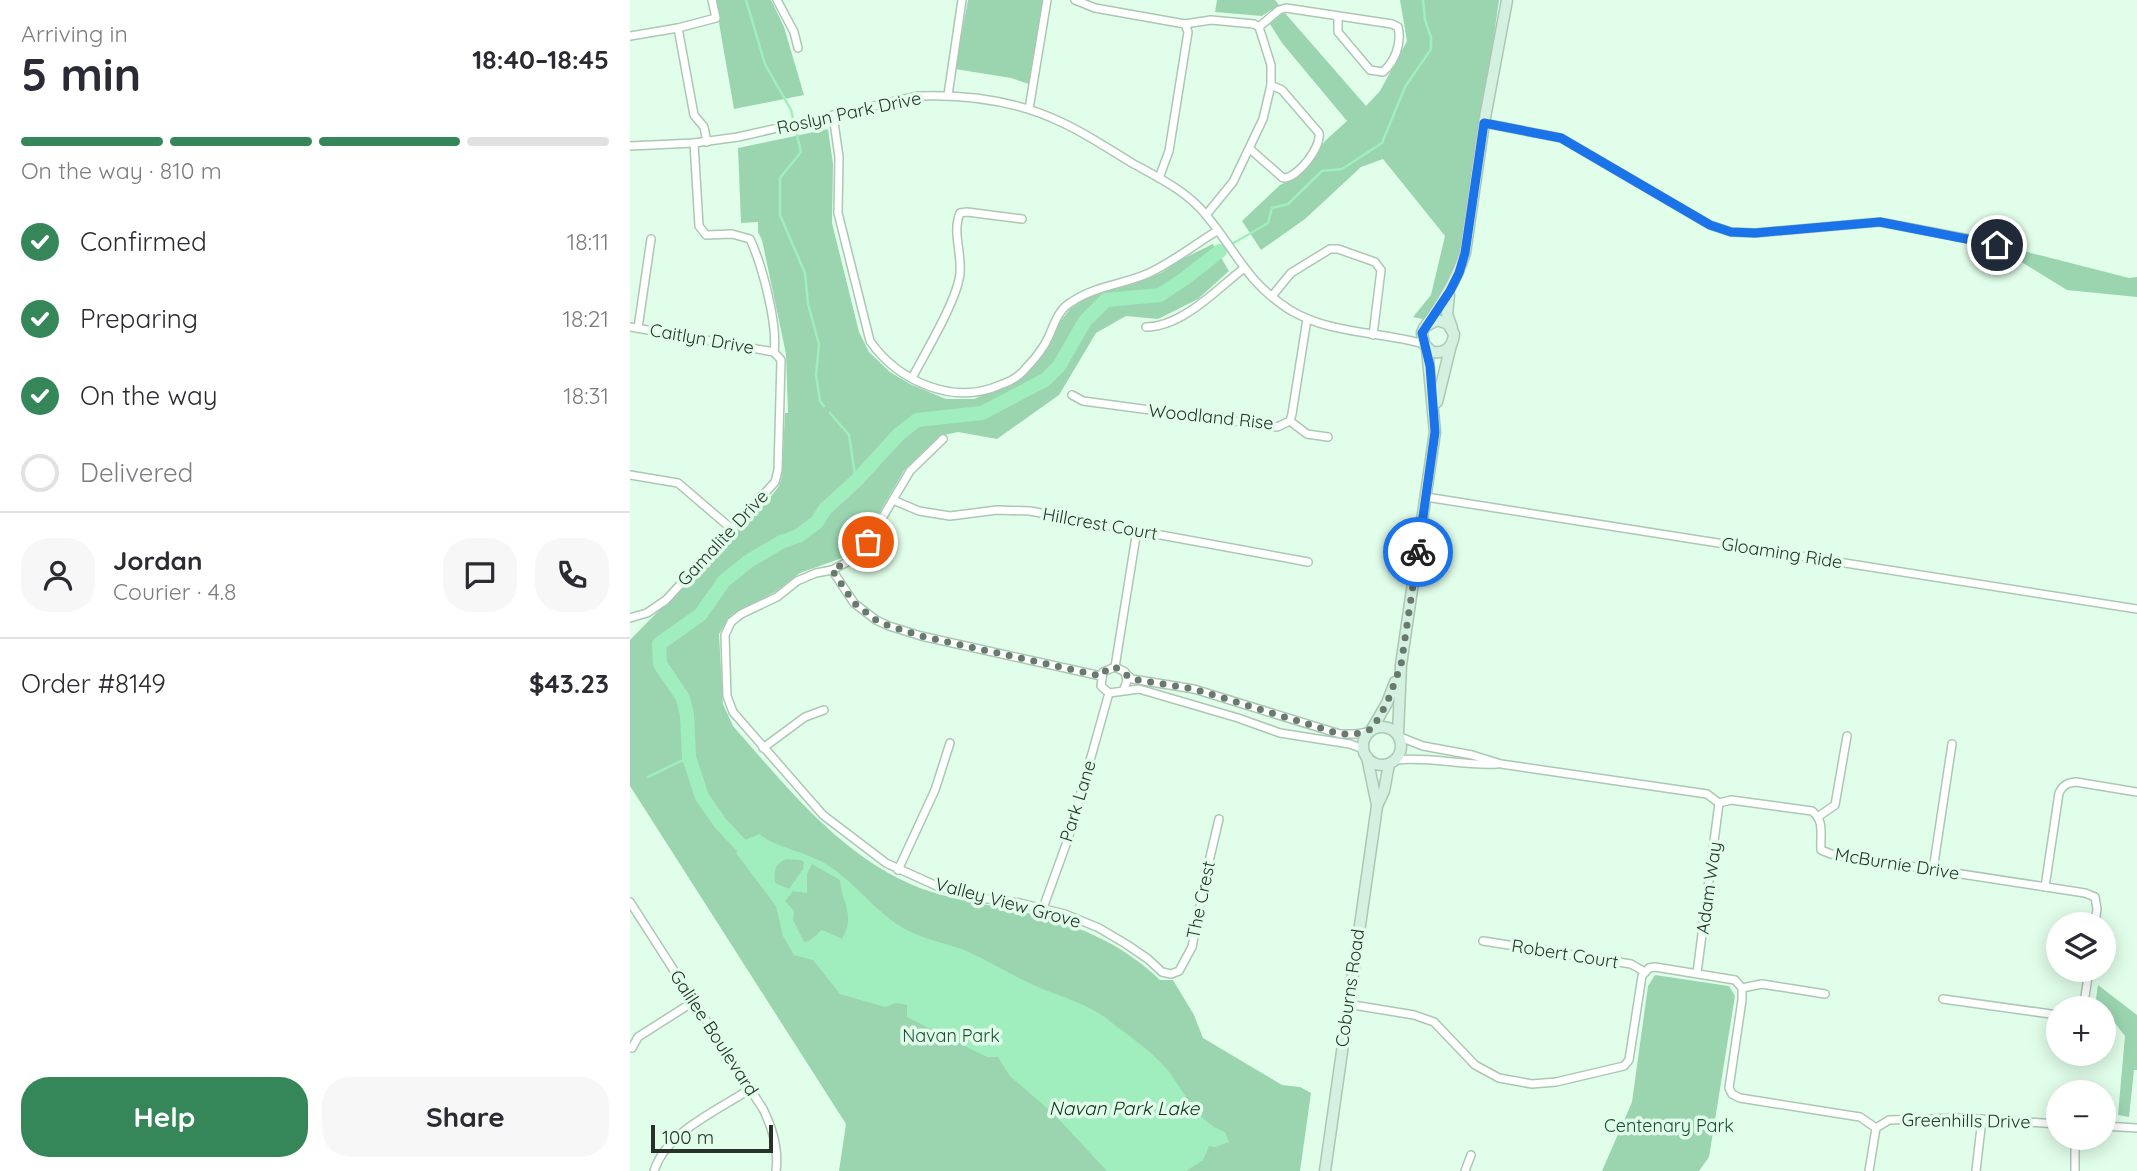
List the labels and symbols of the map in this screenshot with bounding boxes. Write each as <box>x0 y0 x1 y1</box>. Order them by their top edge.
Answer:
street label: Roslyn Park Drive <box>775 86 923 139</box>
pin <box>1967 215 2027 275</box>
street label: Caitlyn Drive <box>648 318 756 359</box>
street label: Woodland Rise <box>1147 399 1275 435</box>
street label: Gamalite Drive <box>672 485 773 591</box>
street label: Hillcrest Court <box>1041 502 1159 545</box>
pin <box>838 512 898 572</box>
courier <box>1383 517 1453 587</box>
street label: Gloaming Ride <box>1720 532 1844 573</box>
street label: Park Lane <box>1054 757 1101 844</box>
street label: Adam Way <box>1691 840 1726 936</box>
street label: McBurnie Drive <box>1833 842 1961 885</box>
street label: The Crest <box>1181 859 1220 941</box>
street label: Valley View Grove <box>933 872 1083 933</box>
street label: Coburns Road <box>1330 927 1369 1049</box>
street label: Robert Court <box>1510 934 1620 973</box>
street label: Galilee Boulevard <box>665 965 764 1100</box>
park label: Navan Park <box>902 1024 1000 1047</box>
water label: Navan Park Lake <box>1049 1096 1200 1120</box>
street label: Greenhills Drive <box>1901 1108 2031 1133</box>
park label: Centenary Park <box>1604 1114 1734 1137</box>
scale bar <box>651 1122 774 1154</box>

